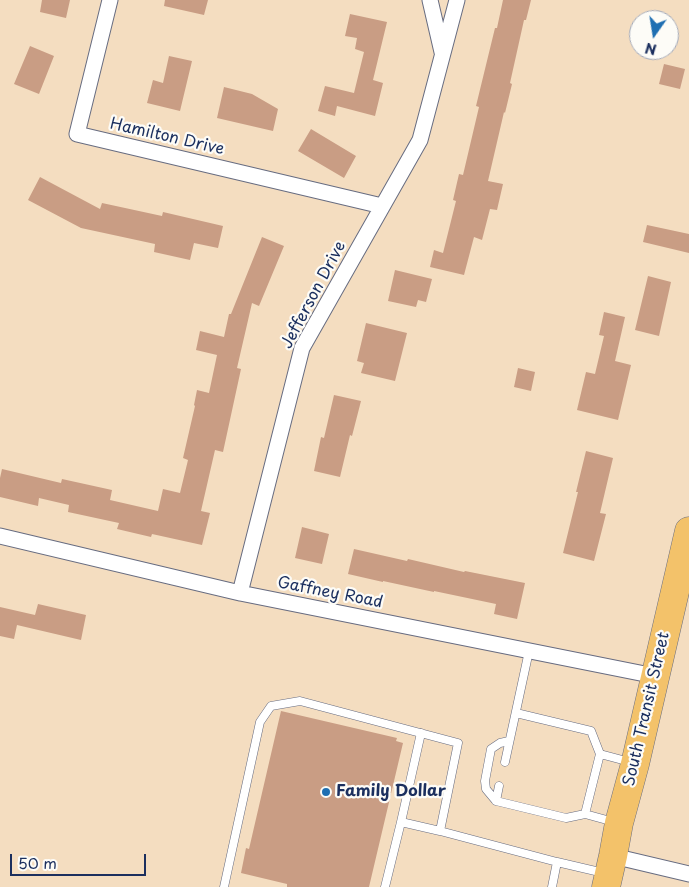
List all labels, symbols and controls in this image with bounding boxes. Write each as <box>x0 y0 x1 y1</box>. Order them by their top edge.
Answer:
north arrow <box>629 10 679 60</box>
text: N <box>643 38 659 61</box>
street label: Hamilton Drive <box>108 115 226 159</box>
street label: Jefferson Drive <box>278 238 350 352</box>
street label: Gaffney Road <box>276 573 384 613</box>
street label: South Transit Street <box>620 630 674 788</box>
place label: Family Dollar <box>336 782 446 802</box>
marker: Family Dollar <box>320 786 332 798</box>
scale bar <box>12 844 149 876</box>
text: 50 m <box>18 851 57 874</box>

